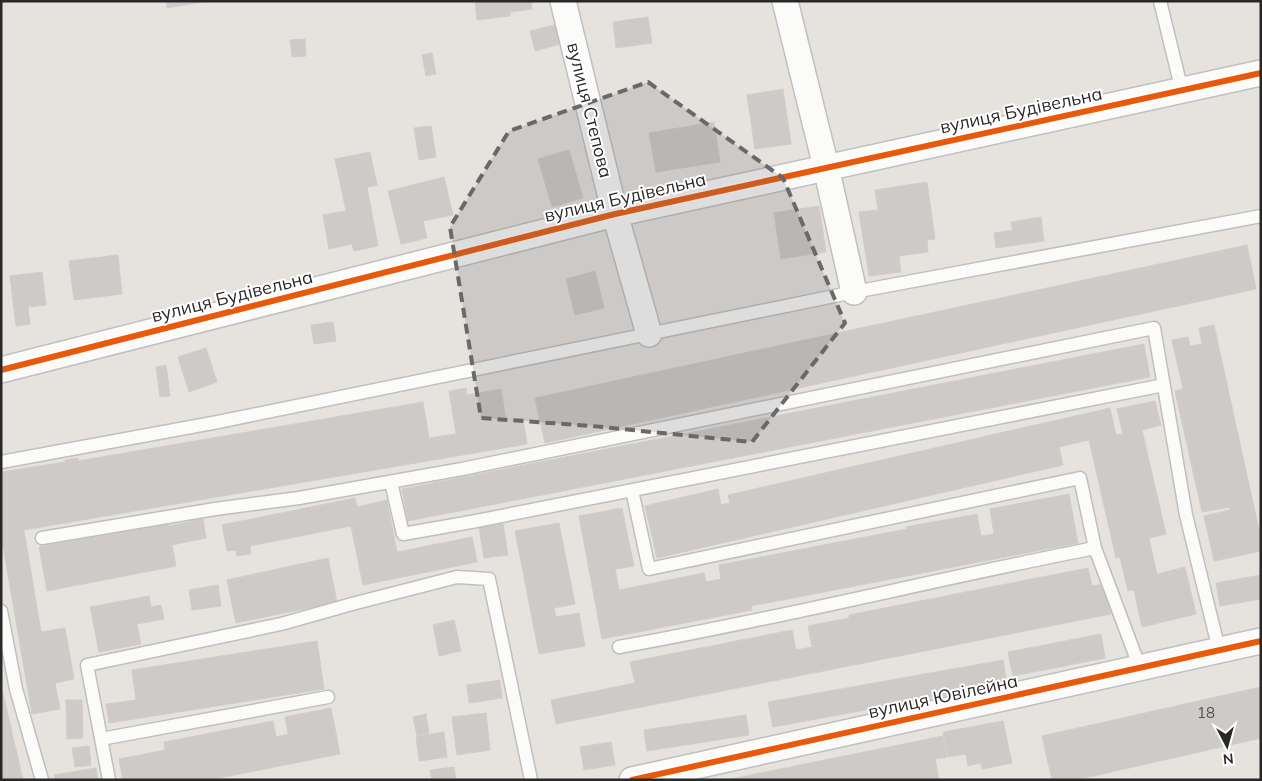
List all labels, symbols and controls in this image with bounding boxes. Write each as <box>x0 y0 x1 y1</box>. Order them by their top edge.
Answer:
street label: вулиця Степова <box>562 40 618 180</box>
street label: вулиця Будівельна <box>938 82 1104 138</box>
street label: вулиця Будівельна <box>542 167 708 227</box>
street label: вулиця Будівельна <box>149 265 315 327</box>
street label: вулиця Ювілейна <box>866 669 1020 723</box>
house number: 18 <box>1197 703 1215 722</box>
north arrow <box>1202 721 1252 771</box>
text: N <box>1222 749 1235 768</box>

